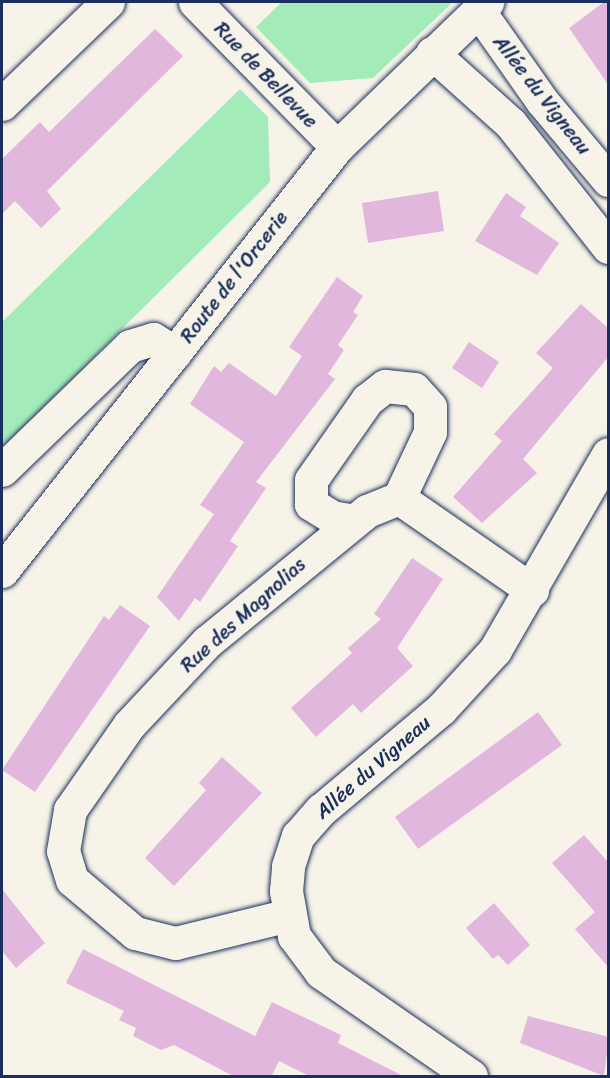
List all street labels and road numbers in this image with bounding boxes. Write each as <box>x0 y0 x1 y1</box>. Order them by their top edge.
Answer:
street label: Rue de Bellevue <box>209 17 323 133</box>
street label: Allée du Vigneau <box>488 30 596 160</box>
street label: Route de l'Orcerie <box>175 206 293 348</box>
street label: Rue des Magnolias <box>175 552 311 678</box>
street label: Allée du Vigneau <box>310 710 436 824</box>

